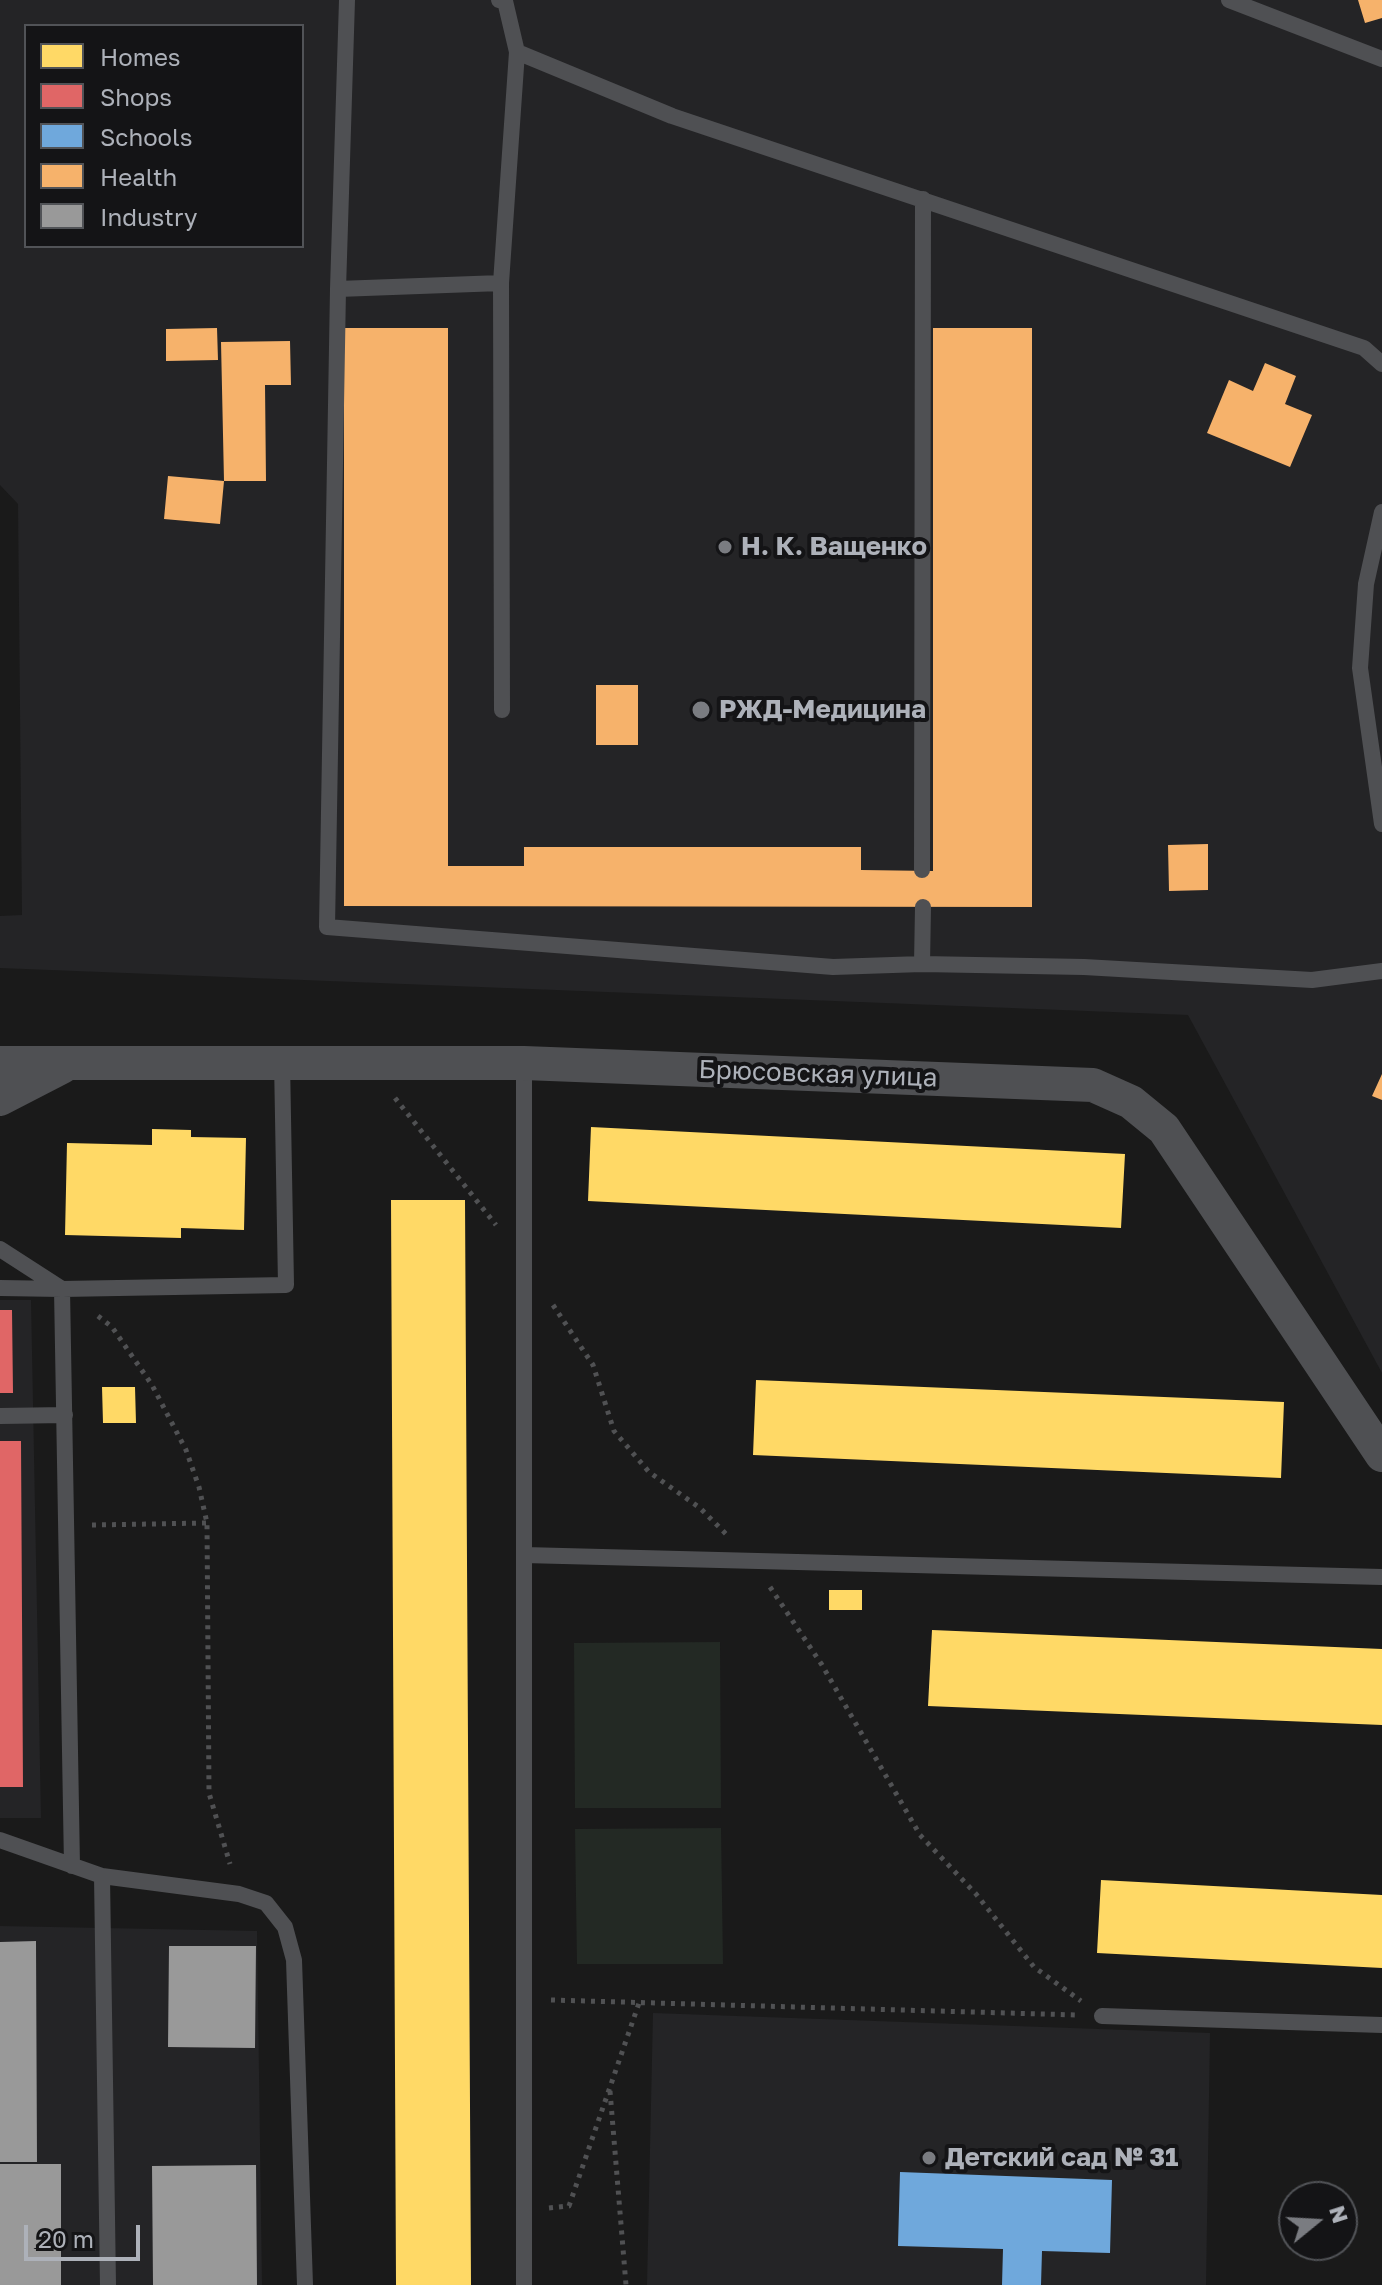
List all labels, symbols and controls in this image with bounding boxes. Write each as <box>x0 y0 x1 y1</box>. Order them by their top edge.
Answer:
legend <box>24 24 304 248</box>
text: Homes <box>100 42 181 71</box>
text: Shops <box>100 82 172 111</box>
text: Schools <box>100 122 192 151</box>
text: Health <box>100 162 177 191</box>
text: Industry <box>100 202 197 231</box>
place label: Н. К. Ващенко <box>741 531 927 563</box>
marker: Н. К. Ващенко <box>716 538 734 556</box>
place label: РЖД-Медицина <box>719 694 926 726</box>
marker: РЖД-Медицина <box>690 699 712 721</box>
street label: Брюсовская улица <box>698 1054 938 1094</box>
place label: Детский сад № 31 <box>945 2142 1178 2174</box>
marker: Детский сад № 31 <box>920 2149 938 2167</box>
north arrow <box>1278 2181 1358 2261</box>
text: N <box>1324 2202 1355 2226</box>
scale bar <box>28 2209 144 2259</box>
text: 20 m <box>38 2224 94 2253</box>

